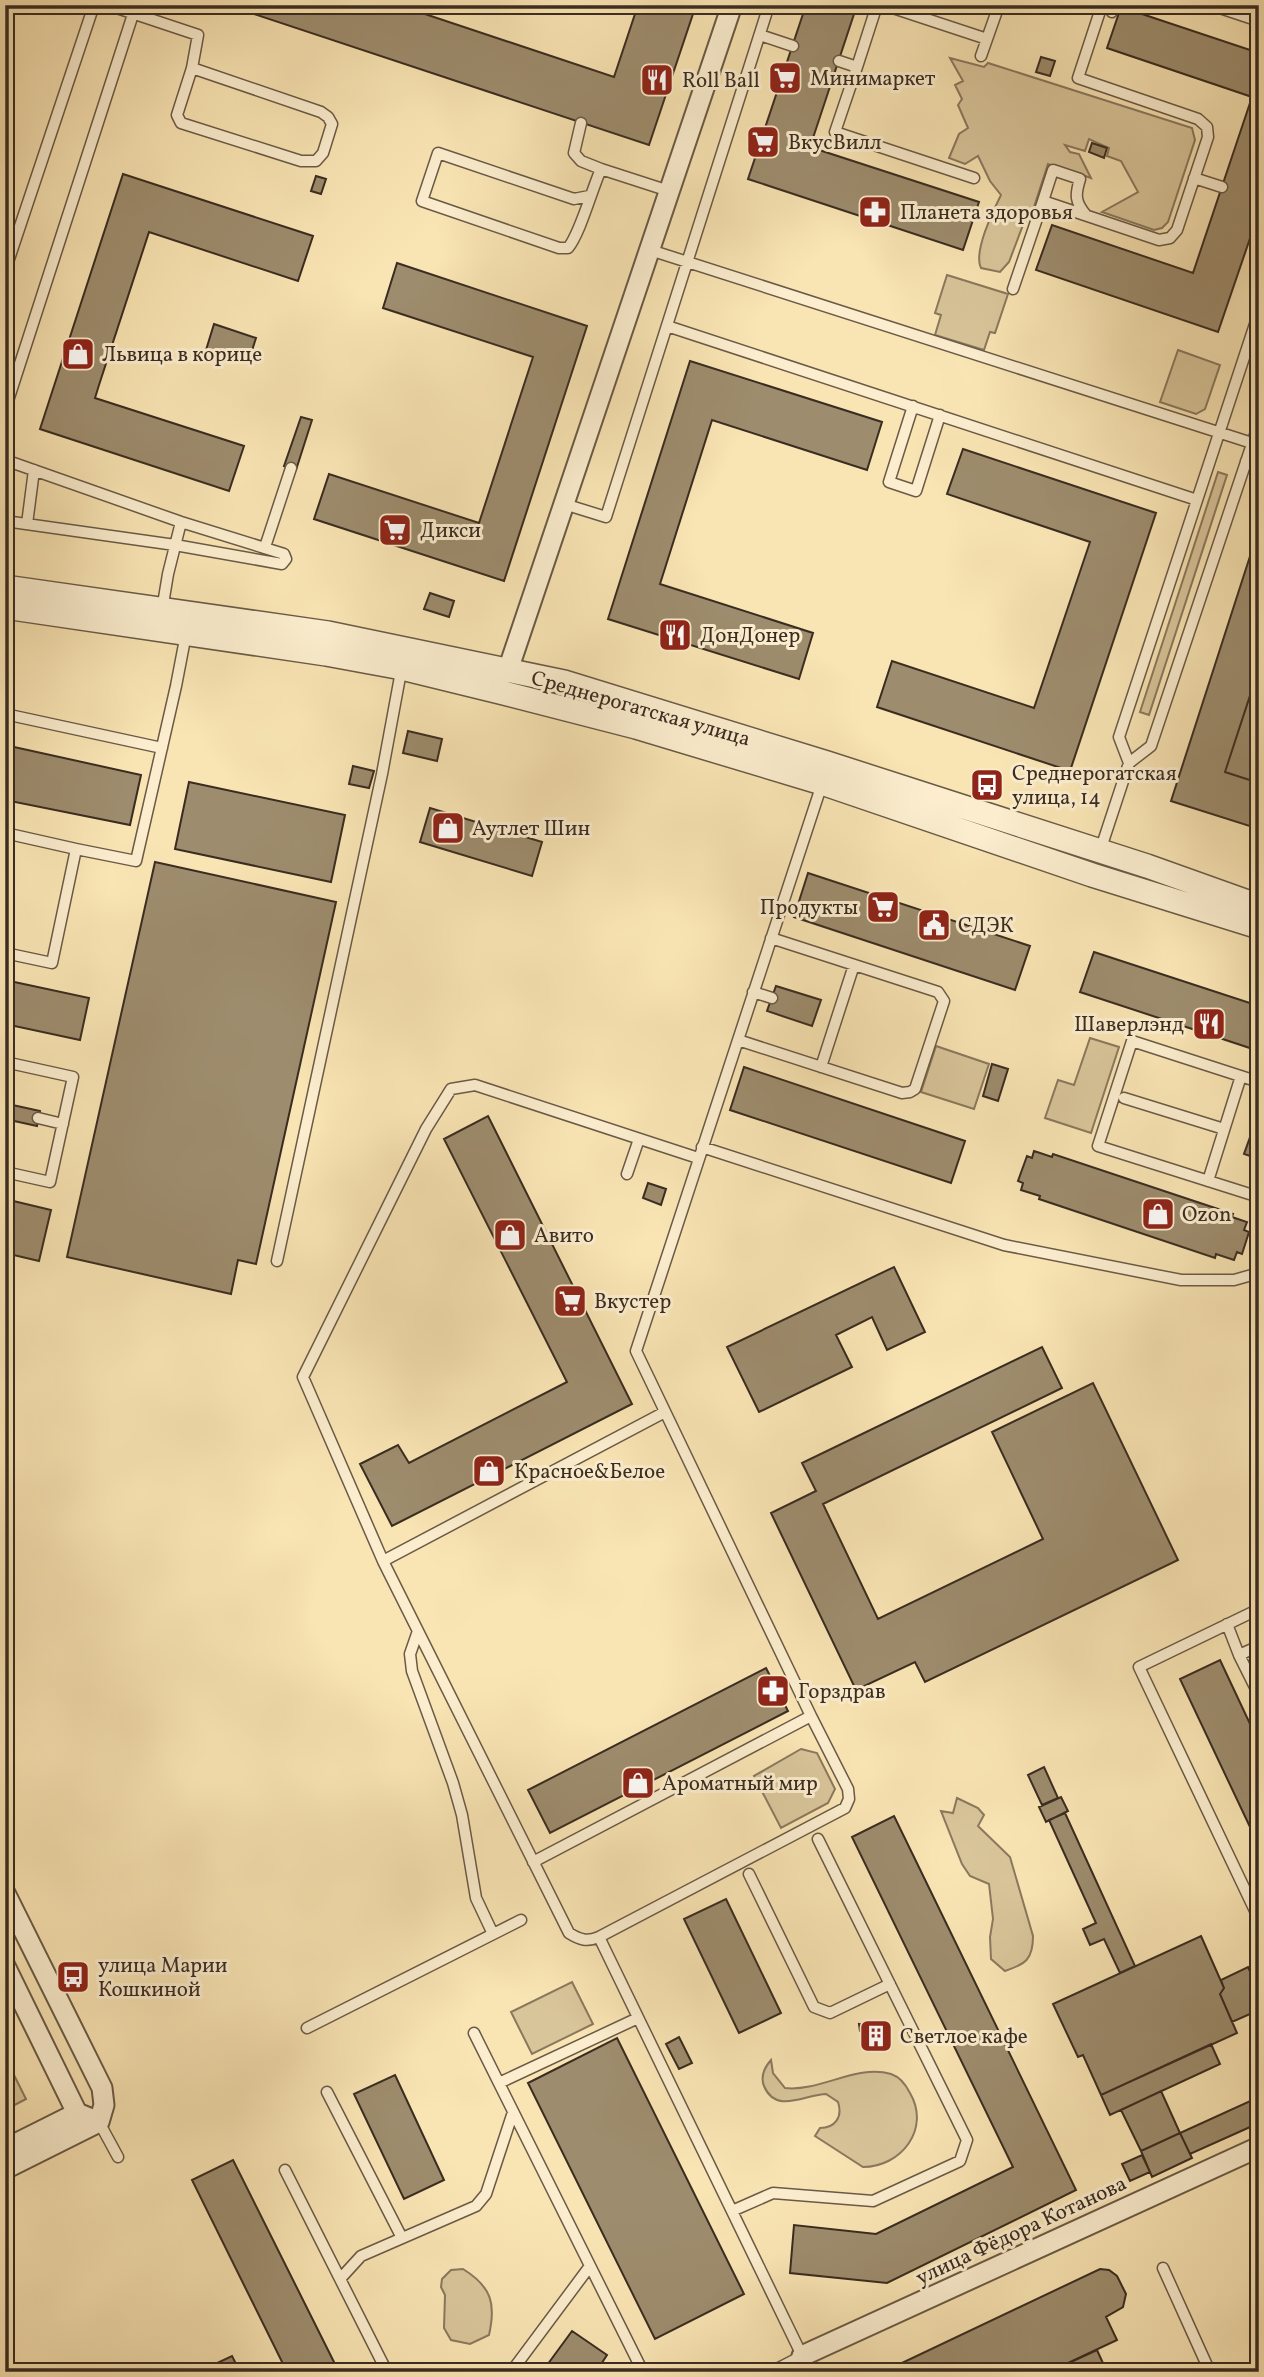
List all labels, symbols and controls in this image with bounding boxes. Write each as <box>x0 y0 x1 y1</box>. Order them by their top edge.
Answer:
supermarket icon: Минимаркет <box>766 59 804 97</box>
restaurant icon: Roll Ball <box>638 61 676 99</box>
place label: Минимаркет <box>810 65 936 94</box>
place label: Roll Ball <box>682 67 760 96</box>
supermarket icon: ВкусВилл <box>744 123 782 161</box>
place label: ВкусВилл <box>788 129 882 158</box>
pharmacy icon: Планета здоровья <box>856 193 894 231</box>
place label: Планета здоровья <box>900 199 1073 228</box>
shop icon: Львица в корице <box>59 335 97 373</box>
place label: Львица в корице <box>102 341 262 370</box>
supermarket icon: Дикси <box>376 511 414 549</box>
place label: Дикси <box>420 517 481 546</box>
restaurant icon: ДонДонер <box>656 616 694 654</box>
place label: ДонДонер <box>700 622 800 651</box>
street label: Среднерогатская улица <box>528 664 754 755</box>
place label: Среднерогатская улица, 14 <box>1012 760 1177 813</box>
bus stop icon: Среднерогатская улица, 14 <box>968 766 1006 804</box>
shop icon: Аутлет Шин <box>429 809 467 847</box>
place label: Аутлет Шин <box>472 815 591 844</box>
supermarket icon: Продукты <box>864 888 902 926</box>
place label: Продукты <box>760 894 858 923</box>
public building icon: СДЭК <box>915 906 953 944</box>
place label: СДЭК <box>958 912 1014 941</box>
restaurant icon: Шаверлэнд <box>1190 1005 1228 1043</box>
place label: Шаверлэнд <box>1074 1011 1184 1040</box>
shop icon: Ozon <box>1139 1195 1177 1233</box>
place label: Ozon <box>1182 1201 1232 1230</box>
shop icon: Авито <box>491 1216 529 1254</box>
place label: Авито <box>534 1222 594 1251</box>
supermarket icon: Вкустер <box>551 1282 589 1320</box>
place label: Вкустер <box>594 1288 671 1317</box>
shop icon: Красное&Белое <box>470 1452 508 1490</box>
place label: Красное&Белое <box>514 1458 665 1487</box>
pharmacy icon: Горздрав <box>754 1672 792 1710</box>
place label: Горздрав <box>798 1678 886 1707</box>
shop icon: Ароматный мир <box>619 1764 657 1802</box>
place label: Ароматный мир <box>662 1770 818 1799</box>
place label: улица Марии Кошкиной <box>98 1952 228 2005</box>
bus stop icon: улица Марии Кошкиной <box>54 1958 92 1996</box>
building icon: Светлое кафе <box>857 2017 895 2055</box>
place label: Светлое кафе <box>900 2023 1028 2052</box>
street label: улица Фёдора Котанова <box>911 2170 1132 2293</box>

